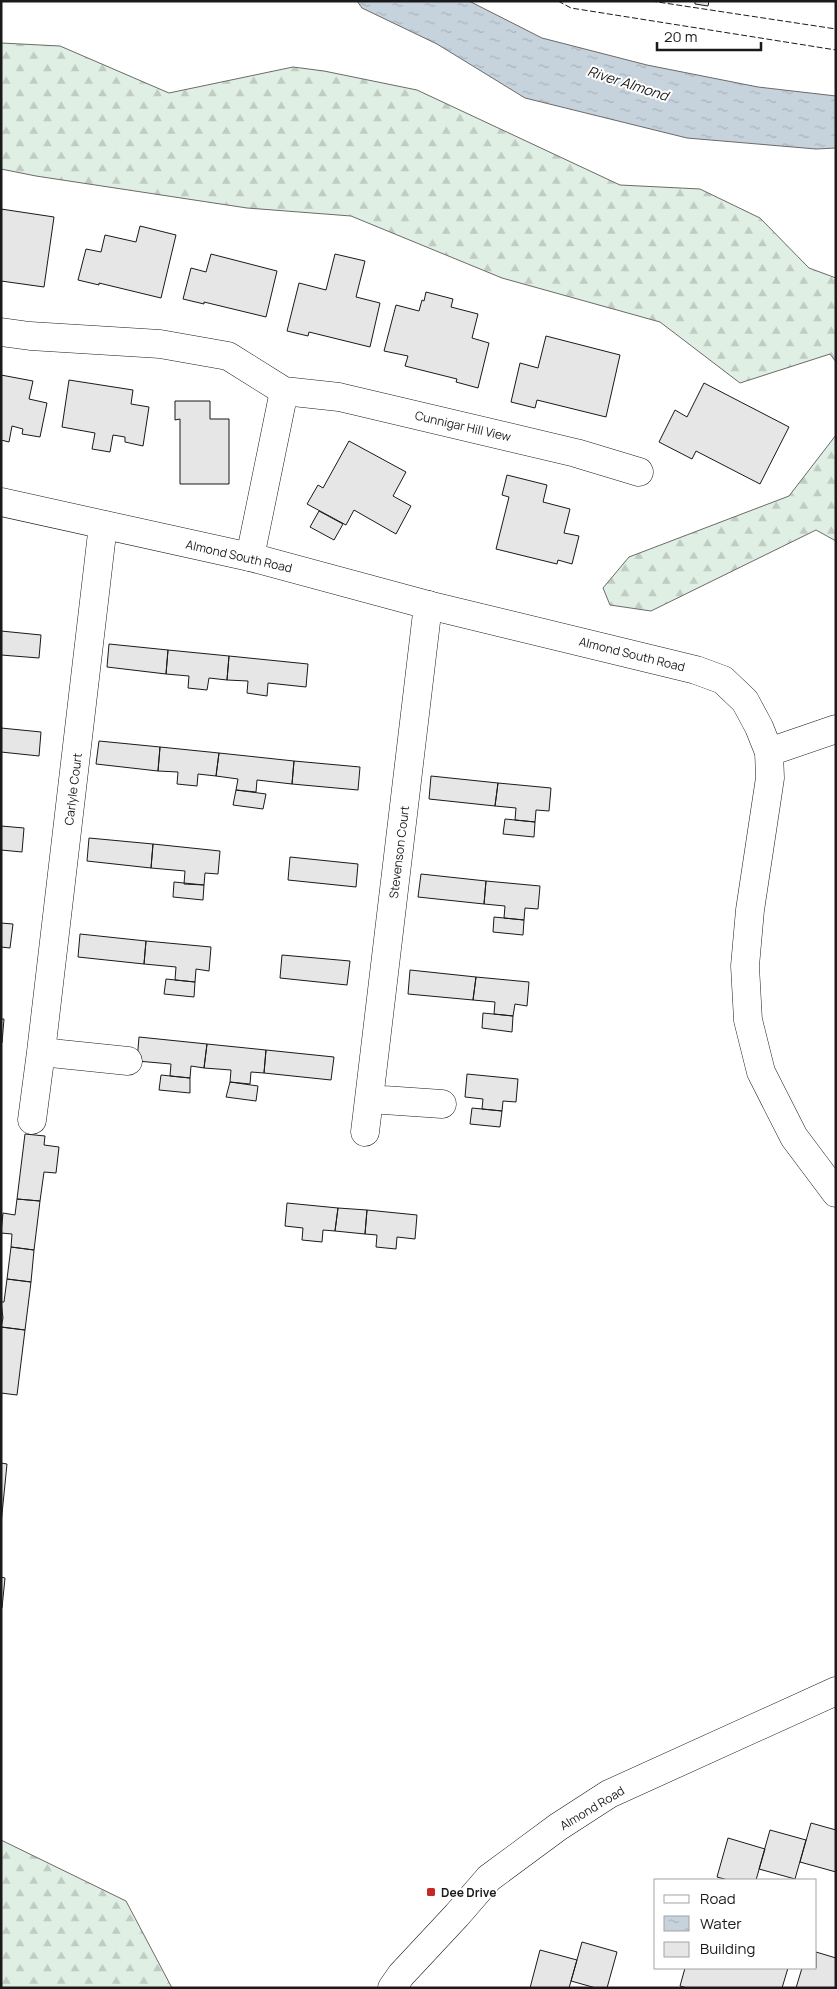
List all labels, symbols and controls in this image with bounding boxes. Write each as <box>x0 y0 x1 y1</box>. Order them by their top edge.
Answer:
scale bar <box>657 20 761 52</box>
text: 20 m <box>664 26 697 47</box>
water label: River Almond <box>585 61 672 106</box>
street label: Cunnigar Hill View <box>413 407 513 445</box>
street label: Almond South Road <box>184 535 294 577</box>
street label: Almond South Road <box>577 633 687 675</box>
street label: Carlyle Court <box>60 752 86 826</box>
street label: Stevenson Court <box>385 804 413 899</box>
street label: Almond Road <box>556 1782 628 1834</box>
legend <box>654 1879 817 1969</box>
place label: Dee Drive <box>441 1884 496 1901</box>
marker: Dee Drive <box>425 1886 437 1898</box>
text: Road <box>700 1888 736 1909</box>
text: Water <box>700 1913 742 1934</box>
text: Building <box>700 1938 755 1959</box>

